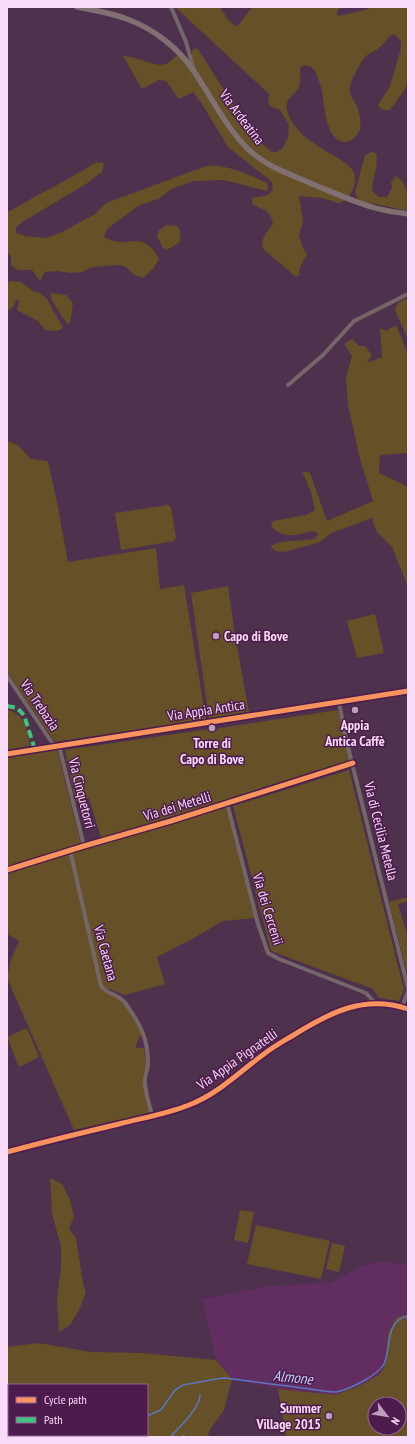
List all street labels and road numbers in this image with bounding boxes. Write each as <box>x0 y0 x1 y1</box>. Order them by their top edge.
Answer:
street label: Via Ardeatina <box>215 85 269 148</box>
street label: Via Trebazia <box>16 675 64 734</box>
street label: Via Appia Antica <box>165 695 246 725</box>
street label: Via Cinquetorri <box>64 755 99 830</box>
street label: Via di Cecilia Metella <box>360 779 402 882</box>
street label: Via dei Metelli <box>140 787 213 825</box>
street label: Via dei Cercenii <box>248 870 287 947</box>
street label: Via Caetana <box>90 922 122 983</box>
street label: Via Appia Pignatelli <box>192 1025 281 1094</box>

